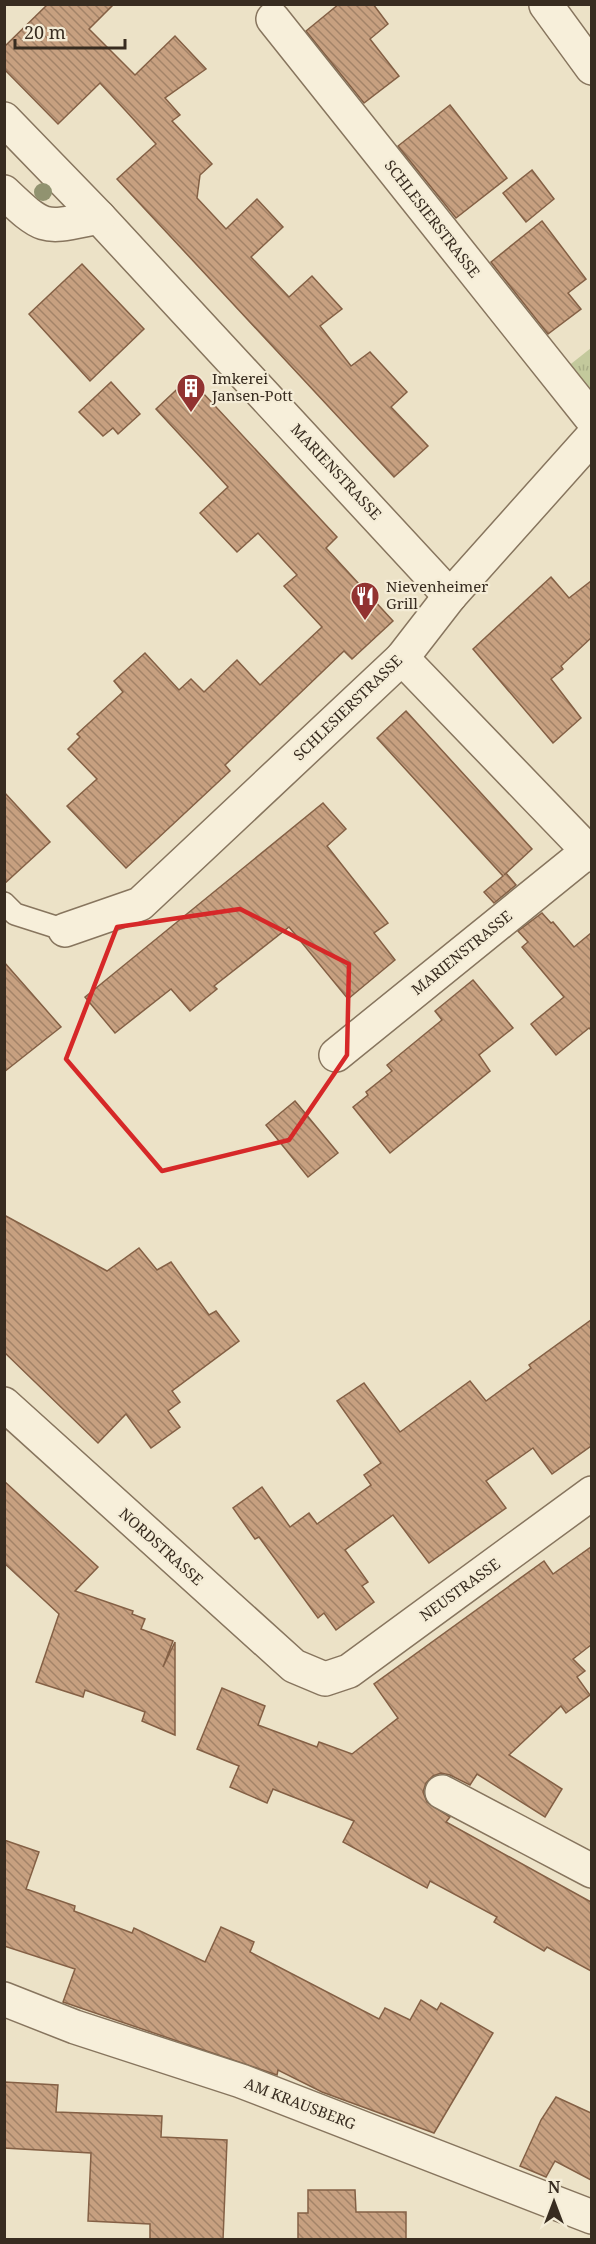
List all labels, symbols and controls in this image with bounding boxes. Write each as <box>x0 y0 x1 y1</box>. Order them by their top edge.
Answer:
scale bar <box>15 12 124 50</box>
text: 20 m <box>24 20 66 44</box>
street label: SCHLESIERSTRASSE <box>381 156 485 281</box>
place label: Imkerei Jansen-Pott <box>211 368 293 405</box>
building icon: Imkerei Jansen-Pott <box>175 372 207 414</box>
street label: MARIENSTRASSE <box>287 419 386 523</box>
place label: Nievenheimer Grill <box>386 576 488 613</box>
restaurant icon: Nievenheimer Grill <box>349 580 381 622</box>
street label: SCHLESIERSTRASSE <box>289 650 406 764</box>
street label: MARIENSTRASSE <box>407 905 516 999</box>
street label: NORDSTRASSE <box>115 1503 208 1589</box>
street label: NEUSTRASSE <box>415 1553 504 1625</box>
street label: AM KRAUSBERG <box>242 2073 359 2134</box>
north arrow <box>524 2172 584 2232</box>
text: N <box>548 2176 561 2198</box>

